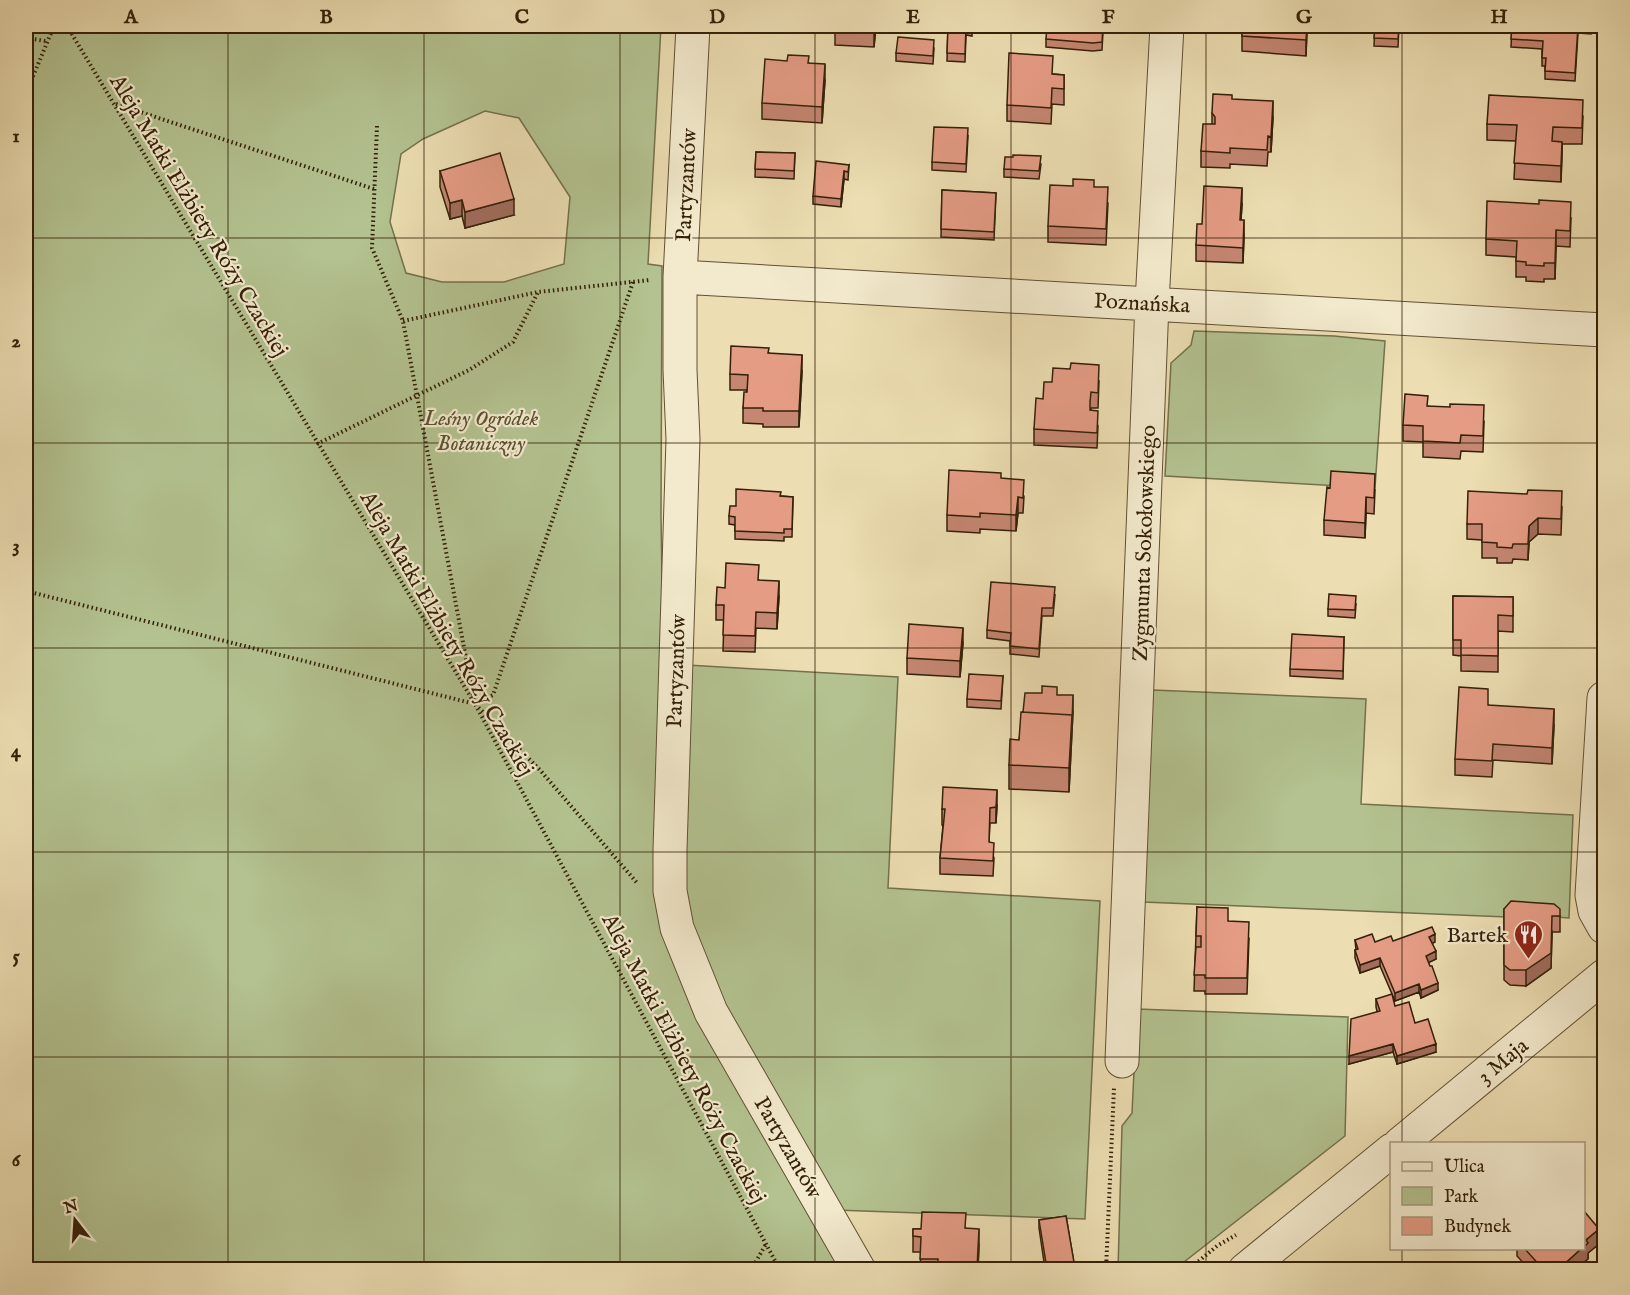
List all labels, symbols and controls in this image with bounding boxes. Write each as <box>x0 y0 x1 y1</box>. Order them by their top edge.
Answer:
text: A <box>123 5 139 30</box>
text: B <box>319 5 333 30</box>
text: C <box>515 5 529 30</box>
text: D <box>709 5 725 30</box>
text: E <box>906 5 920 30</box>
text: F <box>1102 5 1115 30</box>
text: G <box>1296 5 1313 30</box>
text: H <box>1490 5 1508 30</box>
street label: Aleja Matki Elżbiety Róży Czackiej <box>102 69 294 362</box>
text: 1 <box>12 124 20 149</box>
street label: Partyzantów <box>670 127 704 242</box>
street label: Poznańska <box>1093 287 1191 321</box>
text: 2 <box>11 329 21 354</box>
park label: Leśny Ogródek Botaniczny <box>423 405 538 458</box>
street label: Zygmunta Sokołowskiego <box>1127 424 1163 662</box>
street label: Aleja Matki Elżbiety Róży Czackiej <box>352 486 540 782</box>
text: 3 <box>12 534 20 559</box>
street label: Partyzantów <box>661 613 693 728</box>
text: 4 <box>11 739 22 764</box>
street label: Aleja Matki Elżbiety Róży Czackiej <box>594 908 772 1209</box>
restaurant icon: Bartek <box>1513 918 1545 960</box>
place label: Bartek <box>1446 922 1508 950</box>
text: 5 <box>12 944 20 969</box>
street label: 3 Maja <box>1472 1032 1535 1091</box>
street label: Partyzantów <box>747 1092 828 1205</box>
legend <box>1390 1142 1585 1250</box>
text: 6 <box>12 1148 22 1173</box>
text: Ulica <box>1444 1156 1485 1179</box>
text: Park <box>1444 1186 1479 1209</box>
north arrow <box>45 1190 105 1250</box>
text: N <box>61 1196 81 1219</box>
text: Budynek <box>1444 1216 1511 1239</box>

